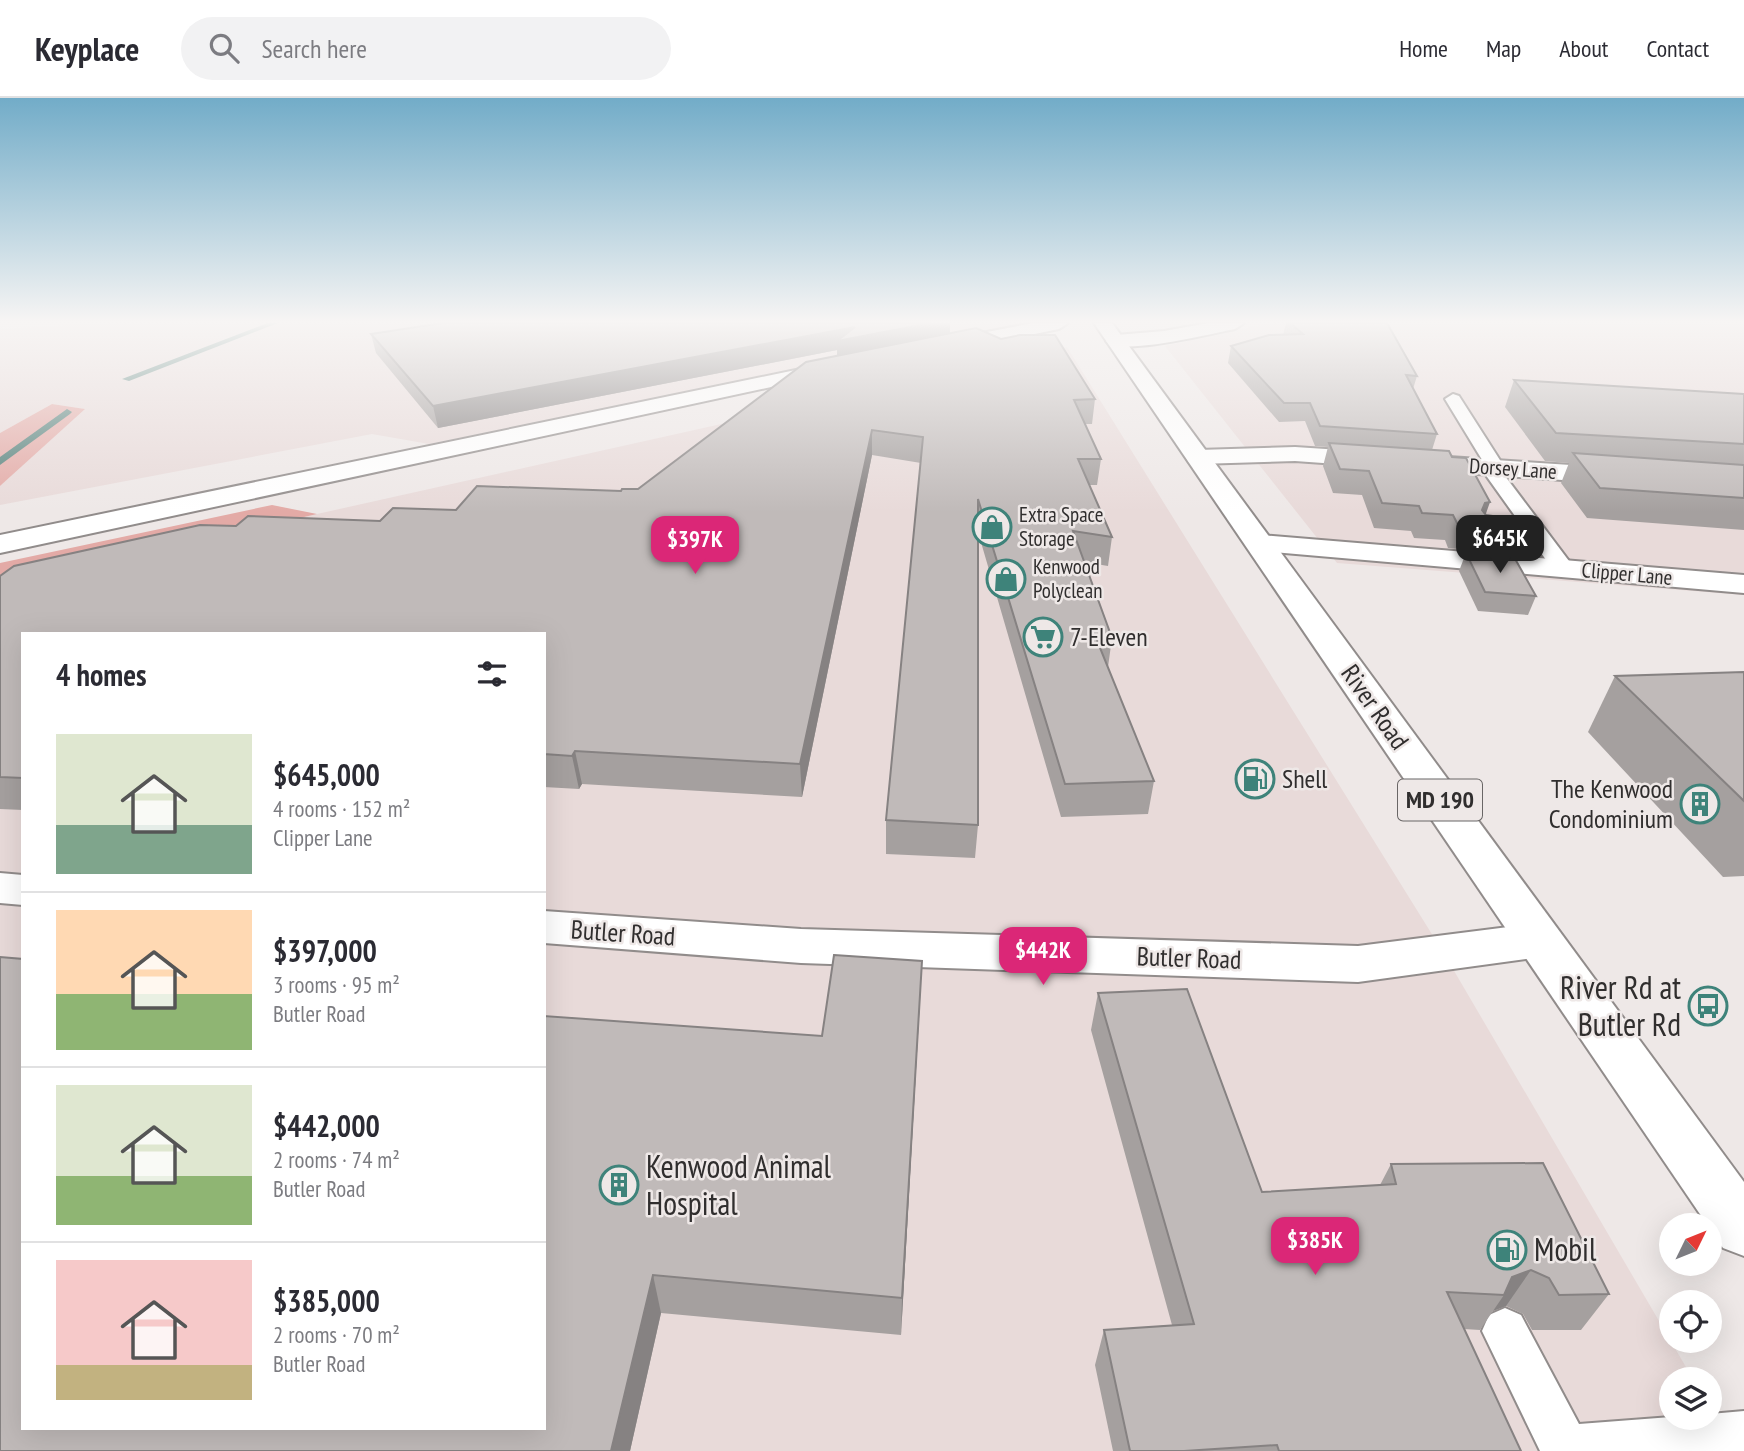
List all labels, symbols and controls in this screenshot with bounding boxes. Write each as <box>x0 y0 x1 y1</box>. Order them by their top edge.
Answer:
search box <box>181 17 671 80</box>
text: Keyplace <box>35 27 139 70</box>
icon: search <box>205 29 243 67</box>
text: Search here <box>261 32 367 65</box>
text: Home <box>1399 33 1448 64</box>
text: Map <box>1486 33 1521 64</box>
text: About <box>1559 33 1608 64</box>
text: Contact <box>1646 33 1709 64</box>
street label: Dorsey Lane <box>1468 452 1558 485</box>
place label: Extra Space Storage <box>1019 501 1103 552</box>
shop icon: Extra Space Storage <box>971 506 1013 548</box>
pin: $645K <box>1451 516 1549 575</box>
pin: $397K <box>646 517 744 576</box>
text: $645K <box>1472 523 1528 552</box>
text: $397K <box>667 524 723 553</box>
place label: Kenwood Polyclean <box>1033 553 1102 604</box>
street label: Clipper Lane <box>1581 556 1674 591</box>
shop icon: Kenwood Polyclean <box>985 558 1027 600</box>
supermarket icon: 7-Eleven <box>1022 616 1064 658</box>
place label: 7-Eleven <box>1070 620 1148 653</box>
text: 4 homes <box>56 655 147 694</box>
icon: filters <box>473 655 511 693</box>
street label: River Road <box>1334 658 1416 755</box>
text: $645,000 <box>273 755 380 794</box>
fuel station icon: Shell <box>1234 758 1276 800</box>
icon: home <box>112 762 196 846</box>
place label: Shell <box>1282 762 1327 795</box>
place label: The Kenwood Condominium <box>1549 772 1673 835</box>
road number: MD 190 <box>1398 780 1482 820</box>
building icon: The Kenwood Condominium <box>1679 783 1721 825</box>
text: 4 rooms · 152 m² <box>273 794 410 823</box>
text: Clipper Lane <box>273 823 373 852</box>
street label: Butler Road <box>570 912 676 953</box>
pin: $442K <box>994 928 1092 987</box>
text: $397,000 <box>273 931 377 970</box>
text: $442K <box>1015 935 1071 964</box>
icon: home <box>112 938 196 1022</box>
street label: Butler Road <box>1136 939 1242 976</box>
place label: River Rd at Butler Rd <box>1560 966 1681 1045</box>
text: 3 rooms · 95 m² <box>273 970 400 999</box>
bus stop icon: River Rd at Butler Rd <box>1687 985 1729 1027</box>
text: Butler Road <box>273 999 365 1028</box>
text: $442,000 <box>273 1106 380 1145</box>
icon: home <box>112 1113 196 1197</box>
text: 2 rooms · 74 m² <box>273 1145 400 1174</box>
place label: Kenwood Animal Hospital <box>646 1145 832 1224</box>
building icon: Kenwood Animal Hospital <box>598 1164 640 1206</box>
text: Butler Road <box>273 1174 365 1203</box>
north arrow <box>1659 1213 1722 1276</box>
map controls <box>1659 1213 1722 1430</box>
pin: $385K <box>1266 1218 1364 1277</box>
text: $385K <box>1287 1225 1343 1254</box>
place label: Mobil <box>1534 1228 1597 1270</box>
fuel station icon: Mobil <box>1486 1229 1528 1271</box>
text: $385,000 <box>273 1281 380 1320</box>
icon: home <box>112 1288 196 1372</box>
button: locate <box>1659 1290 1722 1353</box>
text: 2 rooms · 70 m² <box>273 1320 400 1349</box>
text: Butler Road <box>273 1349 365 1378</box>
button: layers <box>1659 1367 1722 1430</box>

